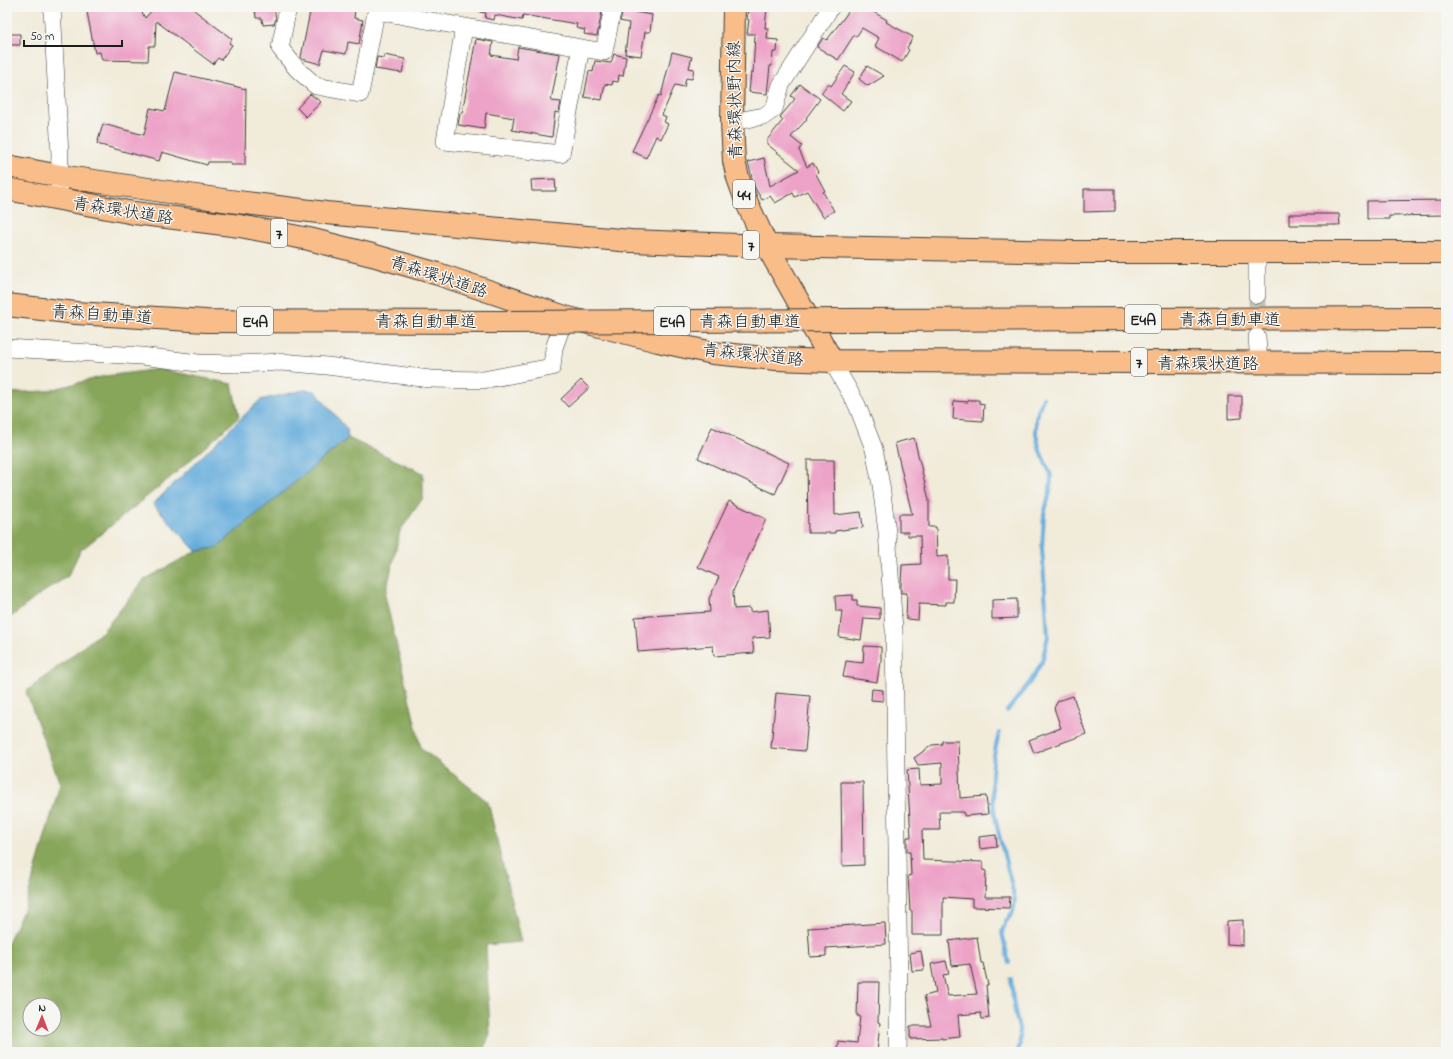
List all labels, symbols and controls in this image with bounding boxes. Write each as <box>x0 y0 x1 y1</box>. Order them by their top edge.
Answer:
scale bar <box>24 22 122 48</box>
text: 50 m <box>30 28 54 46</box>
street label: 青森環状野内線 <box>722 40 749 160</box>
road number: 44 <box>733 180 755 208</box>
street label: 青森環状道路 <box>70 191 175 232</box>
road number: 7 <box>271 219 287 247</box>
road number: 7 <box>743 231 759 259</box>
street label: 青森環状道路 <box>386 250 491 305</box>
street label: 青森自動車道 <box>50 299 154 332</box>
road number: E4A <box>1125 305 1161 333</box>
road number: E4A <box>237 307 273 335</box>
road number: E4A <box>654 307 690 335</box>
street label: 青森自動車道 <box>1179 308 1281 333</box>
street label: 青森自動車道 <box>375 310 477 335</box>
street label: 青森自動車道 <box>699 310 801 335</box>
street label: 青森環状道路 <box>701 338 805 373</box>
road number: 7 <box>1131 348 1147 376</box>
street label: 青森環状道路 <box>1157 352 1259 377</box>
north arrow <box>22 997 62 1037</box>
text: N <box>38 1000 46 1016</box>

